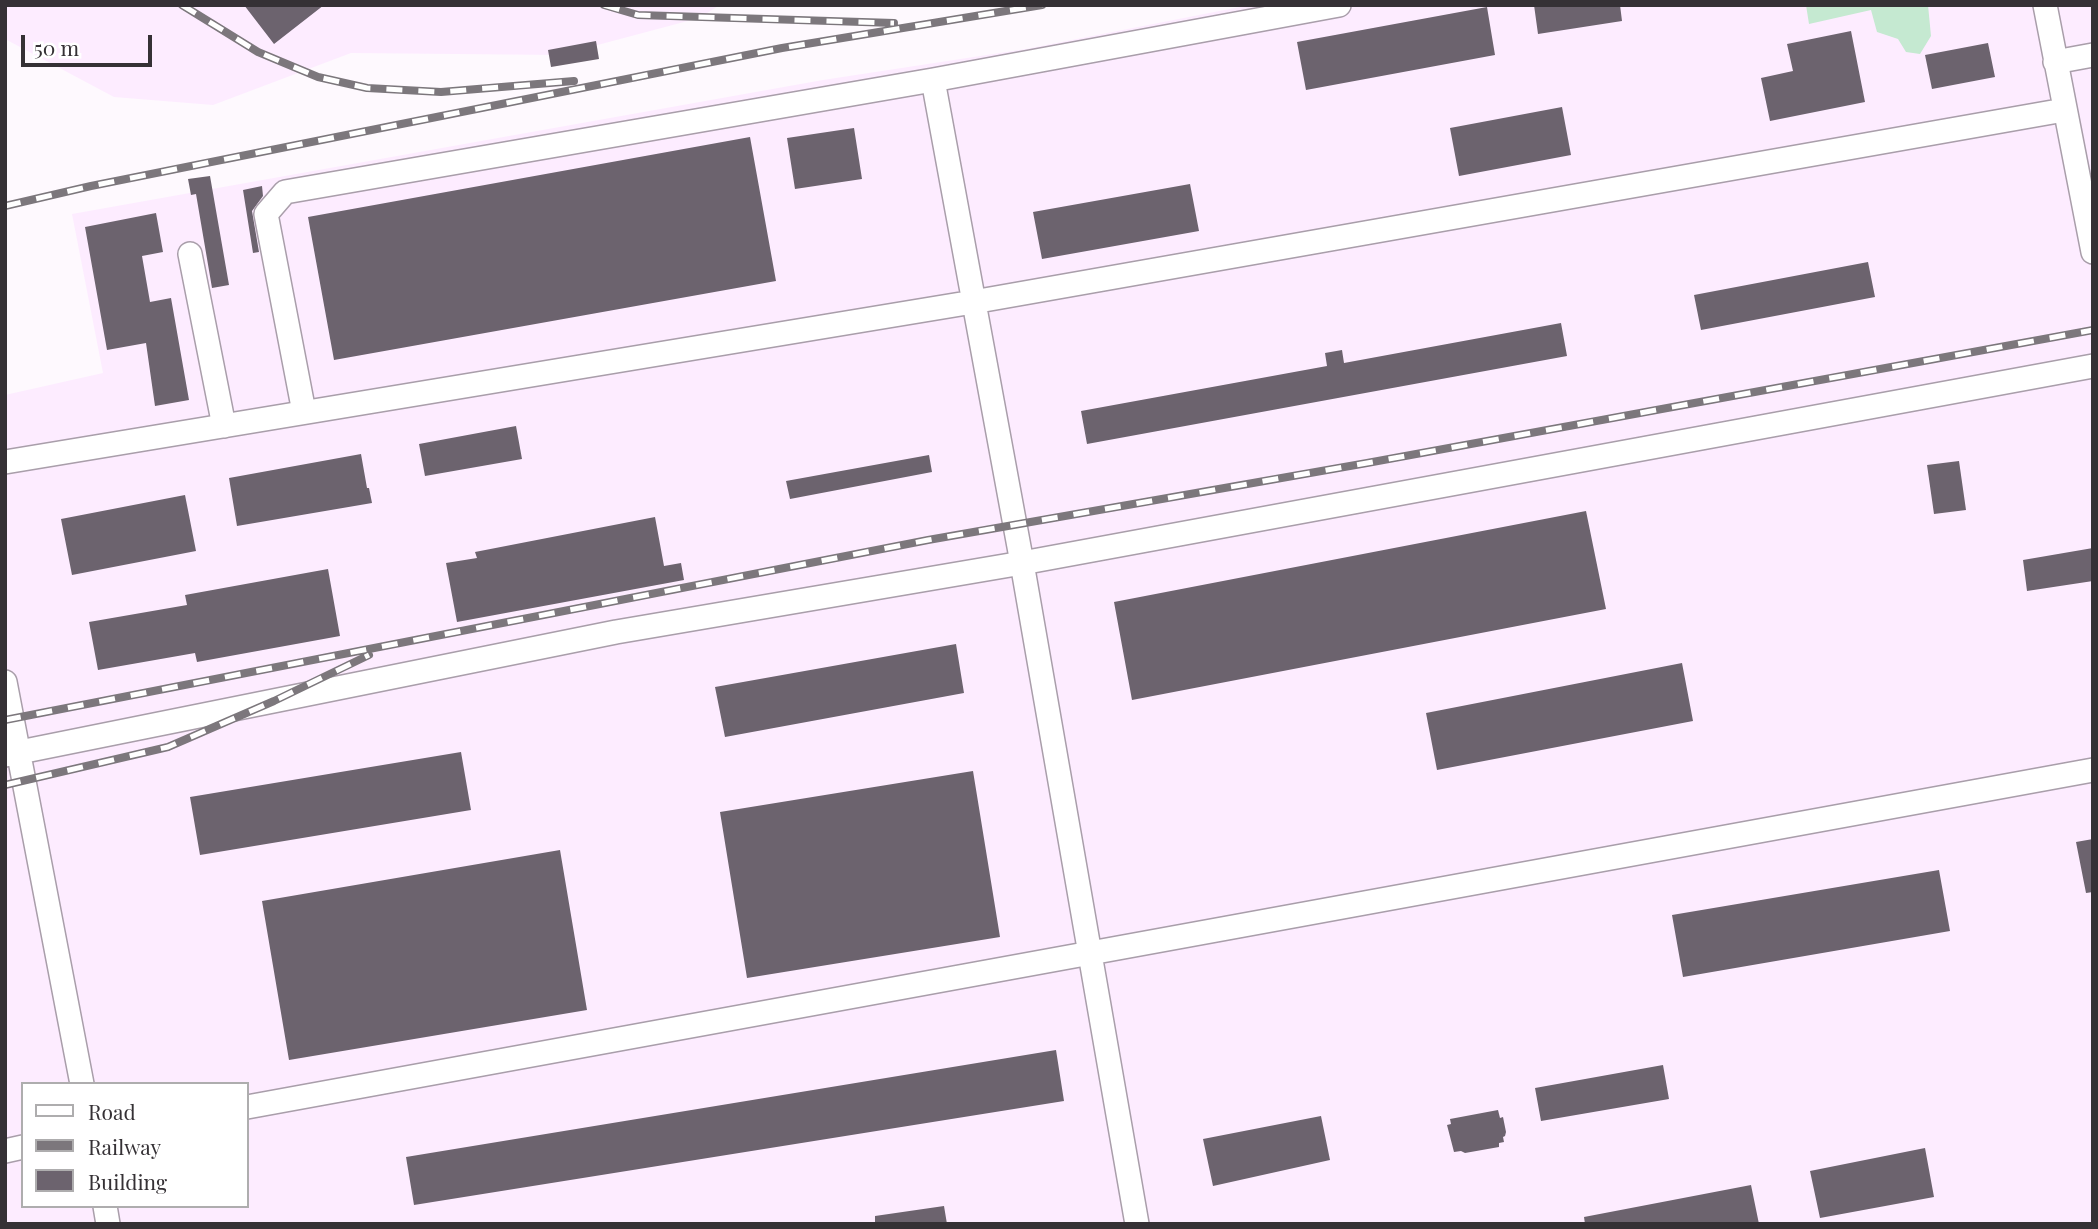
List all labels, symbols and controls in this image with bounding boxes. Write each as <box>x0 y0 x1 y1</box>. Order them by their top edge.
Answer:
scale bar <box>24 21 156 65</box>
text: 50 m <box>34 33 79 61</box>
legend <box>21 1082 248 1208</box>
text: Road <box>88 1097 136 1125</box>
text: Railway <box>88 1132 161 1160</box>
text: Building <box>88 1167 167 1195</box>

